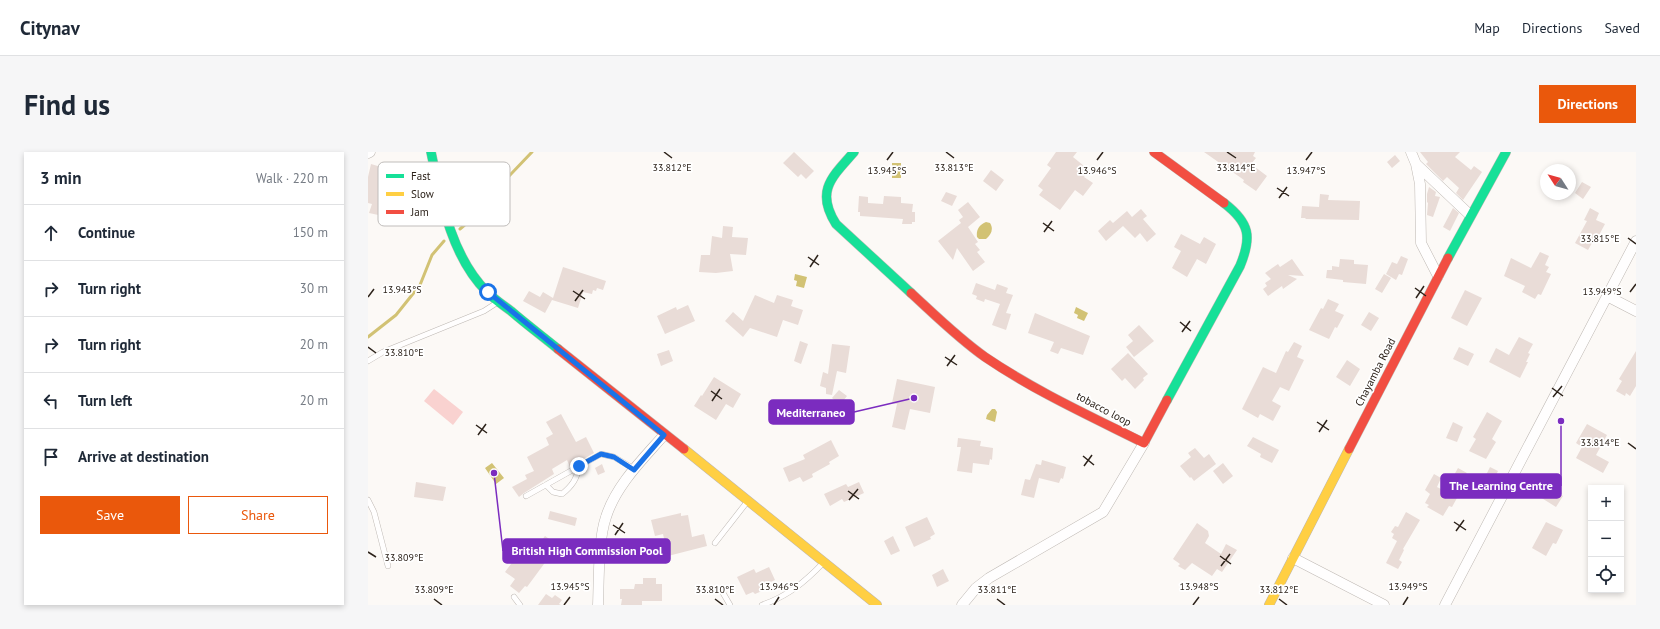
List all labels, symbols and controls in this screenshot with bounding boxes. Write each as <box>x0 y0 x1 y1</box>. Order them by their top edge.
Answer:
text: Citynav <box>20 16 80 40</box>
text: Map <box>1474 19 1500 37</box>
text: Directions <box>1522 19 1582 37</box>
text: Saved <box>1604 19 1640 37</box>
button: Directions <box>1539 85 1636 123</box>
text: Find us <box>24 86 110 123</box>
text: 33.812°E <box>653 161 692 174</box>
text: 33.813°E <box>935 161 974 174</box>
text: 33.814°E <box>1217 161 1256 174</box>
legend <box>378 162 510 226</box>
text: 13.945°S <box>868 164 906 177</box>
text: 13.946°S <box>1078 164 1116 177</box>
text: 13.947°S <box>1287 164 1325 177</box>
north arrow <box>1540 164 1576 200</box>
text: 3 min <box>40 167 81 189</box>
text: Fast <box>411 169 431 183</box>
text: Walk · 220 m <box>256 170 328 187</box>
text: Slow <box>411 187 434 201</box>
text: Jam <box>410 205 429 219</box>
icon: ahead <box>40 222 62 244</box>
text: Continue <box>78 223 135 242</box>
text: 150 m <box>293 224 328 241</box>
text: 33.815°E <box>1581 232 1620 245</box>
icon: right <box>40 278 62 300</box>
text: Turn right <box>78 279 141 298</box>
text: 30 m <box>300 280 328 297</box>
text: 13.943°S <box>383 283 421 296</box>
route start <box>479 283 497 301</box>
text: 13.949°S <box>1583 285 1621 298</box>
icon: right <box>40 334 62 356</box>
text: Turn right <box>78 335 141 354</box>
street label: Chayamba Road <box>1352 335 1398 409</box>
text: 20 m <box>300 336 328 353</box>
text: 33.810°E <box>385 346 424 359</box>
street label: tobacco loop <box>1074 389 1134 429</box>
icon: left <box>40 390 62 412</box>
text: Turn left <box>78 391 132 410</box>
text: 20 m <box>300 392 328 409</box>
callout: Mediterraneo <box>769 400 854 424</box>
text: Mediterraneo <box>776 405 846 420</box>
text: 33.814°E <box>1581 436 1620 449</box>
icon: arrive <box>40 446 62 468</box>
text: Arrive at destination <box>78 447 209 466</box>
route end <box>570 457 588 475</box>
callout: The Learning Centre <box>1441 474 1561 498</box>
text: The Learning Centre <box>1449 478 1553 493</box>
map controls <box>1588 485 1624 593</box>
button: + <box>1588 485 1624 521</box>
button: Save <box>40 496 180 534</box>
button: Share <box>188 496 328 534</box>
button: − <box>1588 521 1624 557</box>
callout: British High Commission Pool <box>503 539 670 563</box>
text: British High Commission Pool <box>512 543 663 558</box>
text: 33.809°E <box>385 551 424 564</box>
button: locate <box>1588 557 1624 593</box>
text: 13.945°S <box>551 580 589 593</box>
text: 13.946°S <box>760 580 798 593</box>
text: 13.948°S <box>1180 580 1218 593</box>
text: 13.949°S <box>1389 580 1427 593</box>
text: 33.809°E <box>415 583 454 596</box>
text: 33.810°E <box>696 583 735 596</box>
text: 33.811°E <box>978 583 1017 596</box>
text: 33.812°E <box>1260 583 1299 596</box>

